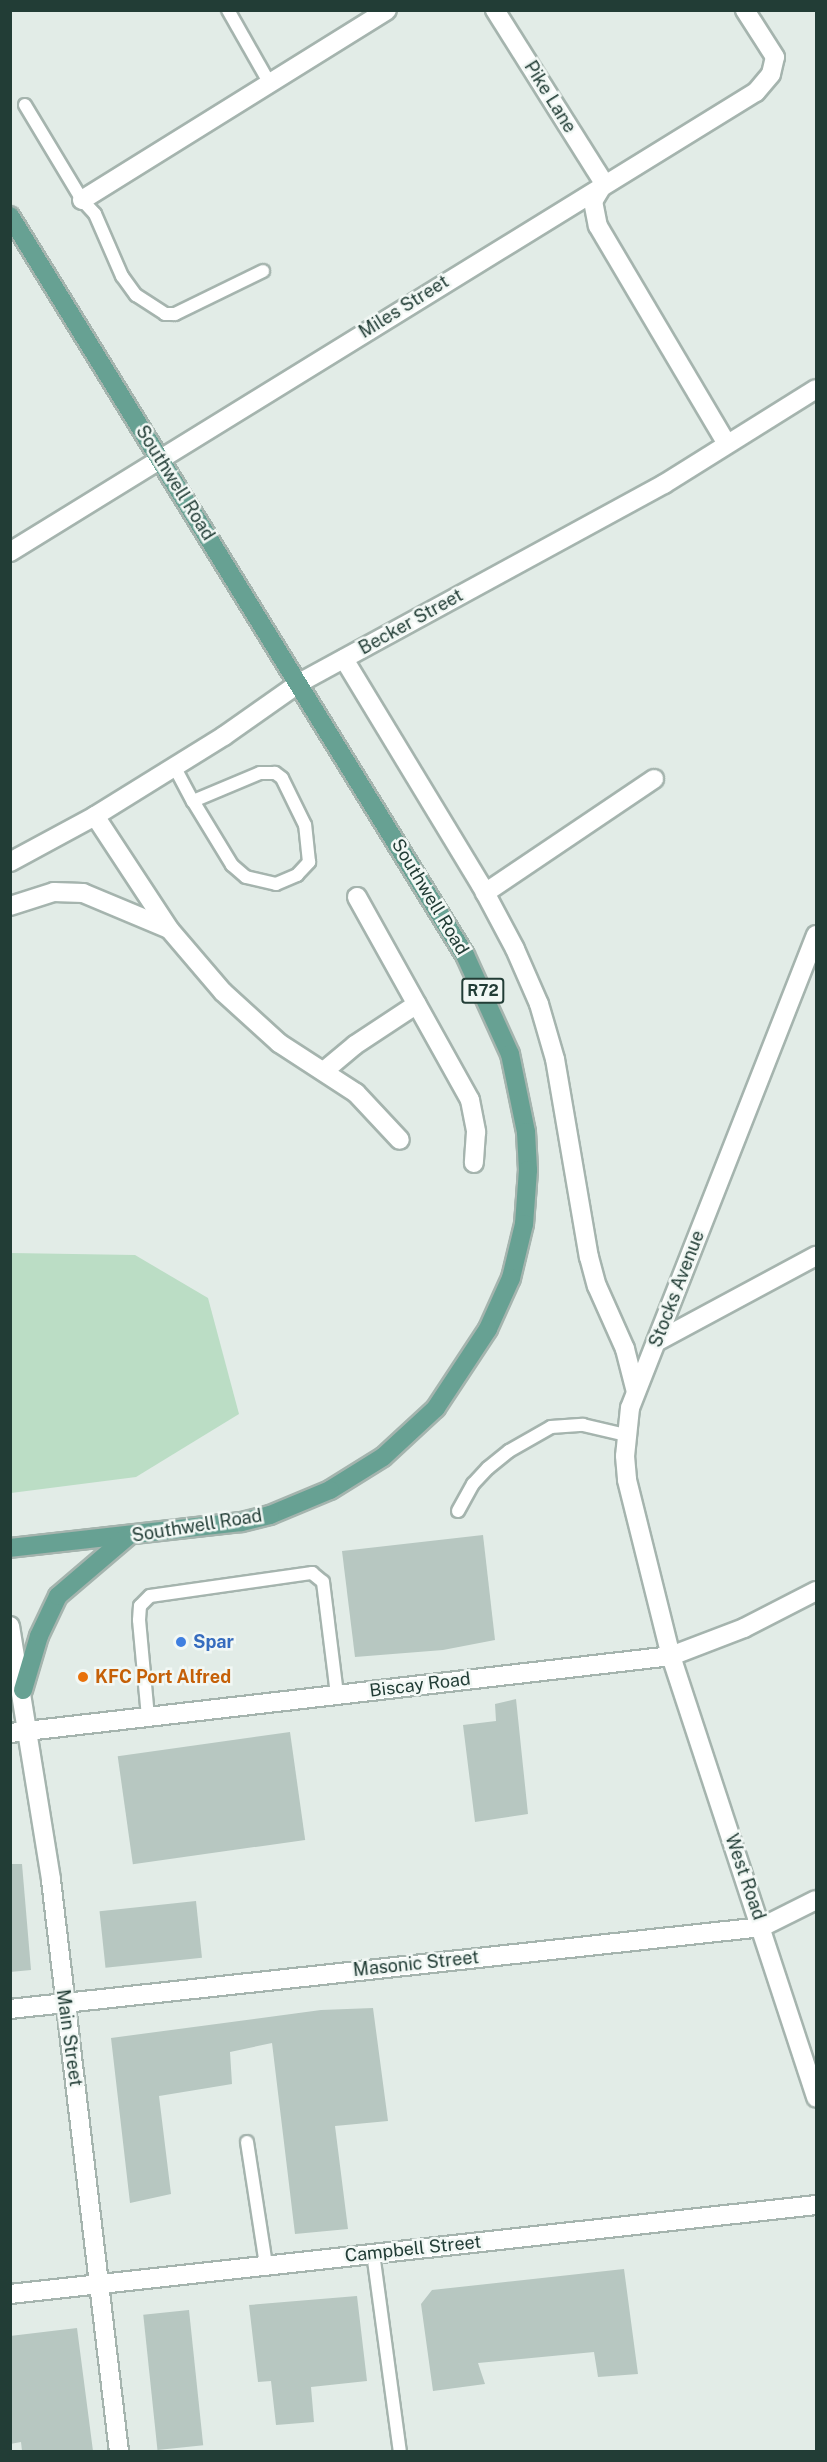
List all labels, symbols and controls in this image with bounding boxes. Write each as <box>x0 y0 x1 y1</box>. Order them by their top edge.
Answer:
street label: Pike Lane <box>519 57 581 137</box>
street label: Miles Street <box>355 271 453 343</box>
street label: Southwell Road <box>131 422 219 544</box>
street label: Becker Street <box>355 584 467 660</box>
street label: Southwell Road <box>387 835 473 959</box>
road number: R72 <box>460 978 506 1004</box>
street label: Stocks Avenue <box>645 1227 709 1351</box>
street label: Southwell Road <box>130 1505 264 1547</box>
place label: Spar <box>193 1631 234 1653</box>
marker: Spar <box>174 1635 188 1649</box>
place label: KFC Port Alfred <box>95 1666 231 1688</box>
street label: Biscay Road <box>368 1668 472 1702</box>
marker: KFC Port Alfred <box>76 1670 90 1684</box>
street label: West Road <box>720 1831 770 1923</box>
street label: Masonic Street <box>352 1947 480 1981</box>
street label: Main Street <box>52 1988 86 2088</box>
street label: Campbell Street <box>344 2231 482 2267</box>

